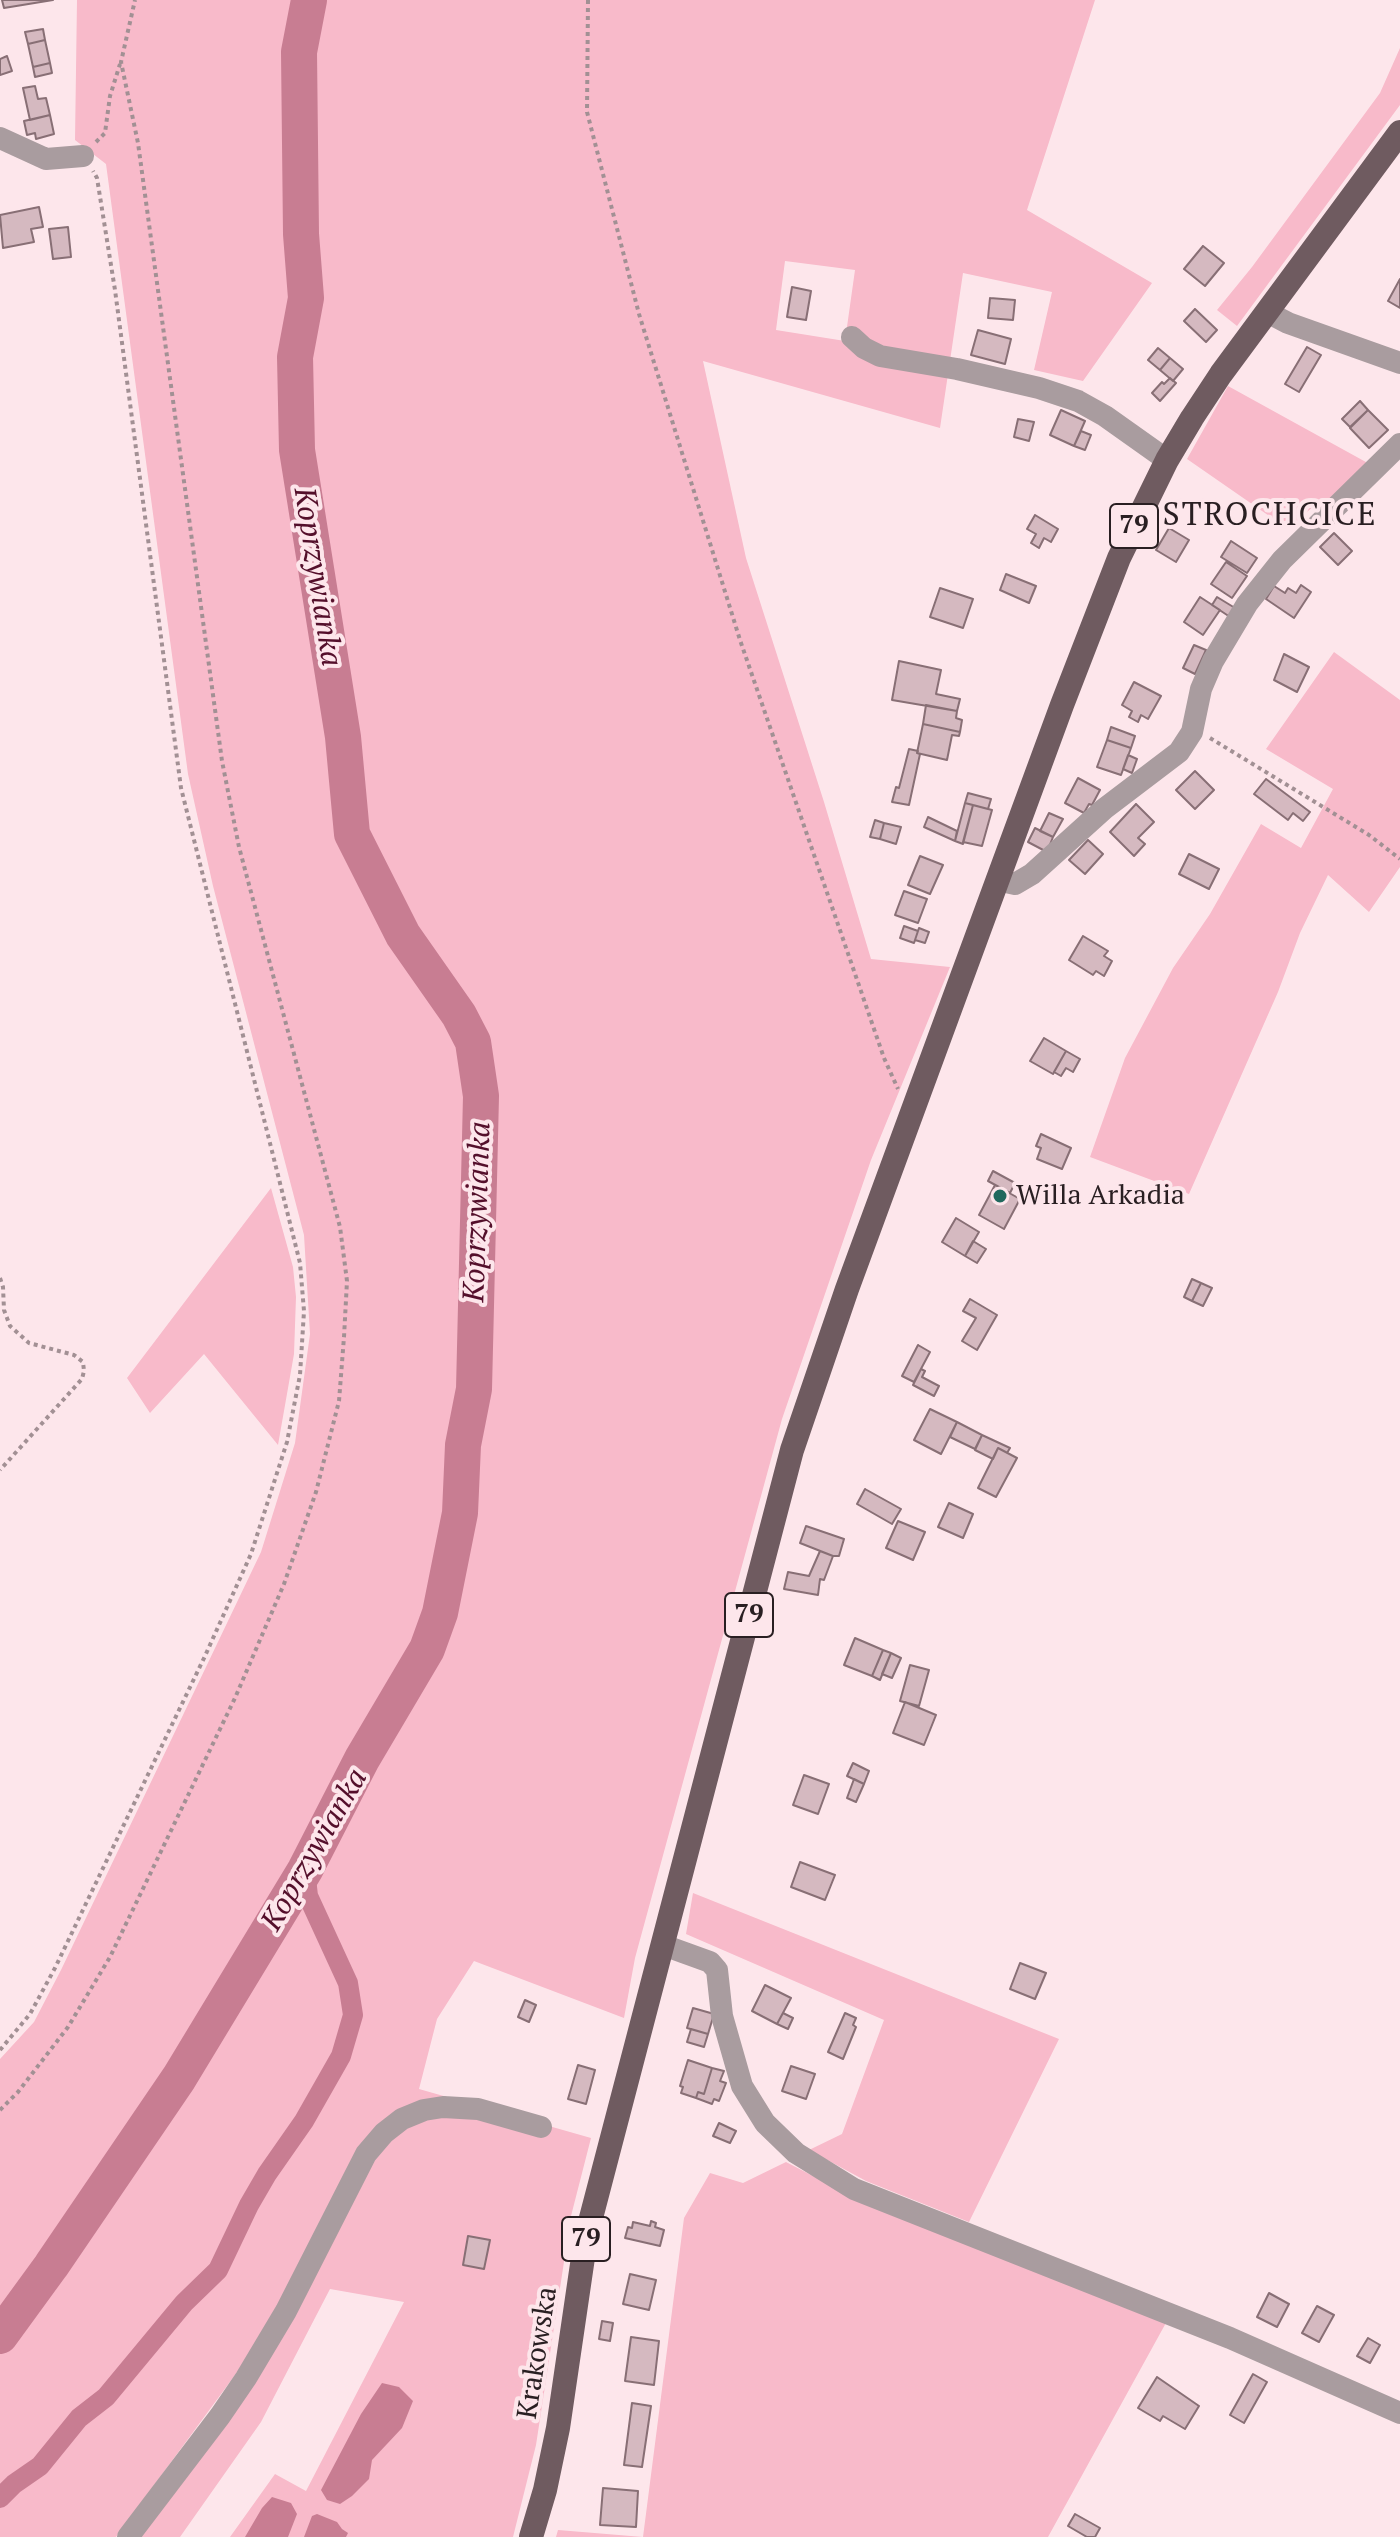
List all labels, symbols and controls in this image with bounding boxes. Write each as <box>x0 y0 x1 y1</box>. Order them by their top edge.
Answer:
water label: Koprzywianka <box>285 485 349 669</box>
district label: STROCHCICE <box>1162 497 1378 535</box>
road number: 79 <box>1110 504 1158 548</box>
water label: Koprzywianka <box>457 1121 499 1303</box>
place label: Willa Arkadia <box>1016 1179 1185 1213</box>
marker: Willa Arkadia <box>991 1187 1009 1205</box>
road number: 79 <box>725 1593 773 1637</box>
water label: Koprzywianka <box>254 1763 376 1937</box>
road number: 79 <box>562 2217 610 2261</box>
street label: Krakowska <box>511 2285 565 2421</box>

